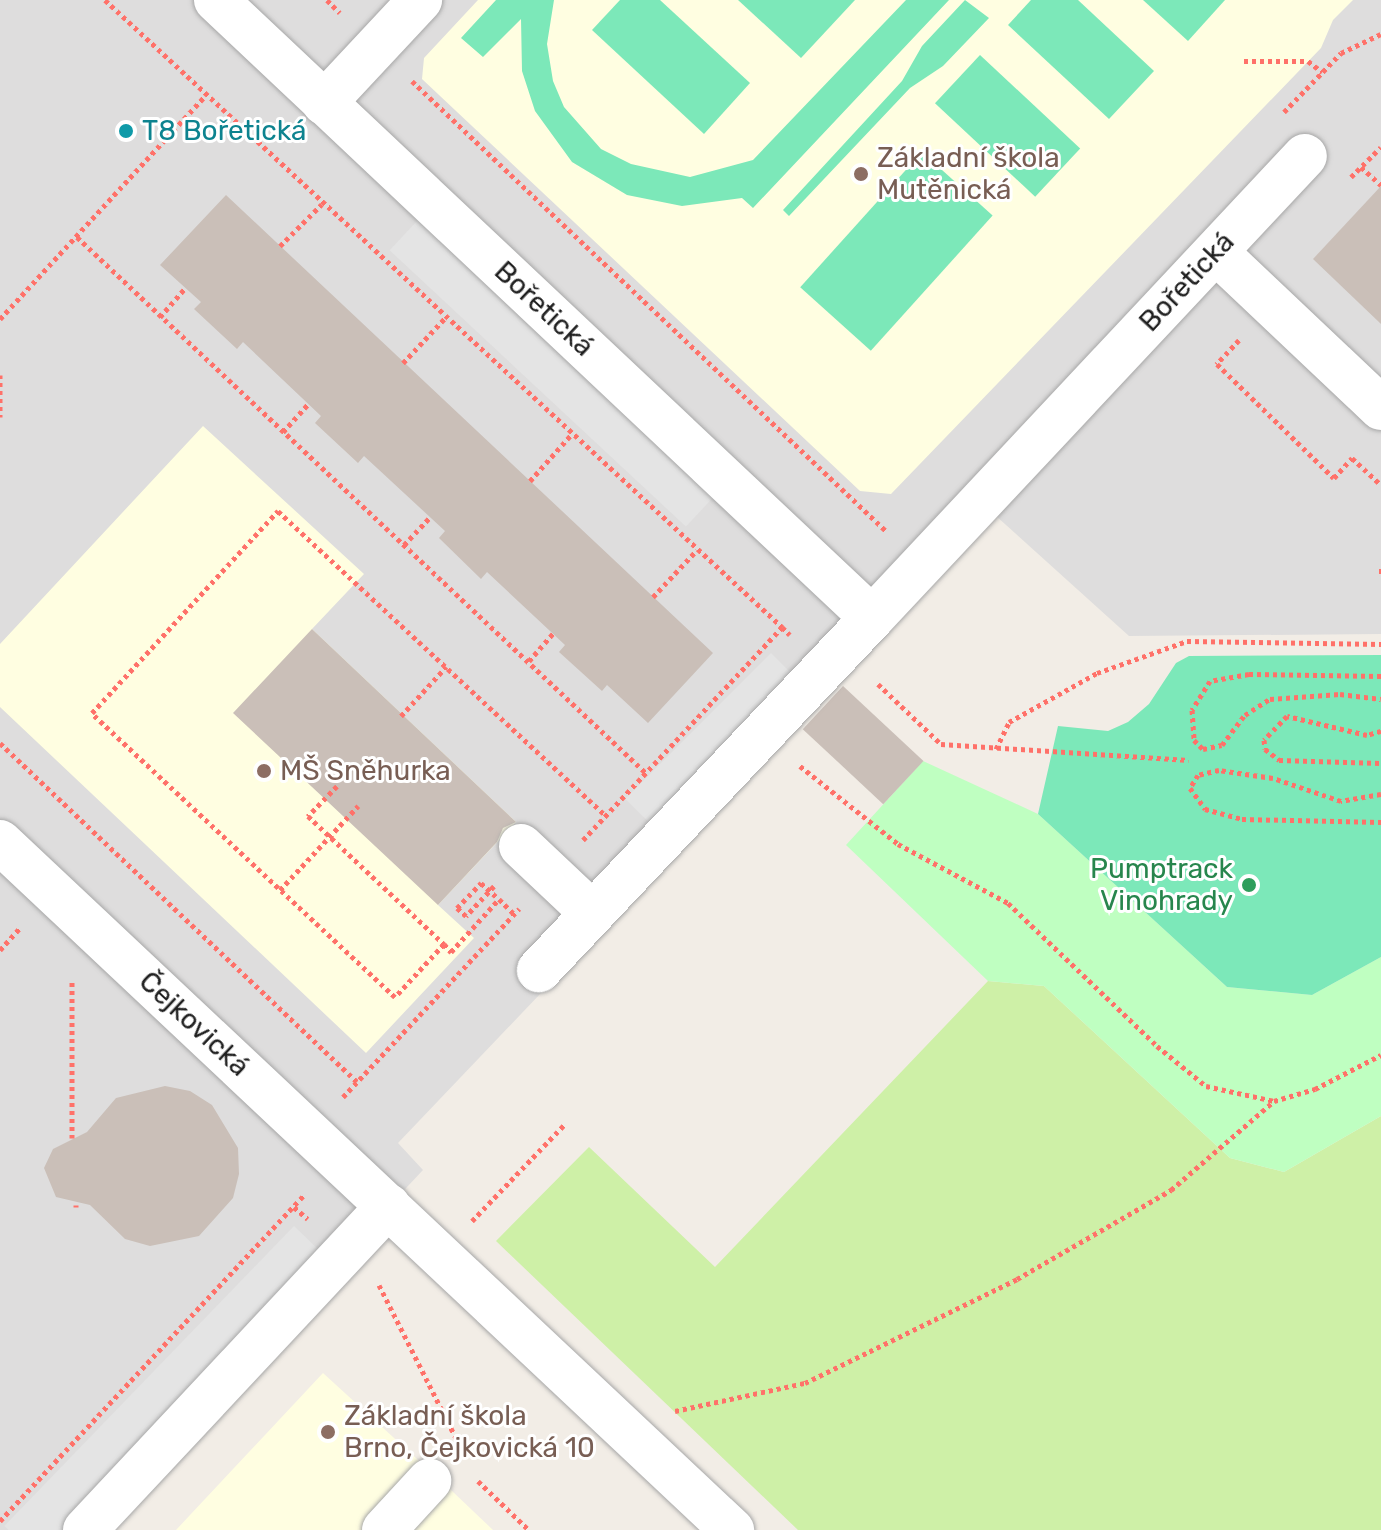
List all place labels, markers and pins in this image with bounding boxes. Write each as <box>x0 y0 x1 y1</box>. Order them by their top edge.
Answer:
place label: T8 Bořetická <box>142 114 306 148</box>
marker: T8 Bořetická <box>117 122 135 140</box>
place label: Základní škola Mutěnická <box>877 141 1060 207</box>
marker: Základní škola Mutěnická <box>852 165 870 183</box>
place label: MŠ Sněhurka <box>280 754 451 788</box>
marker: MŠ Sněhurka <box>255 762 273 780</box>
place label: Pumptrack Vinohrady <box>1090 852 1233 918</box>
marker: Pumptrack Vinohrady <box>1240 876 1258 894</box>
place label: Základní škola Brno, Čejkovická 10 <box>344 1399 595 1465</box>
marker: Základní škola Brno, Čejkovická 10 <box>319 1423 337 1441</box>

